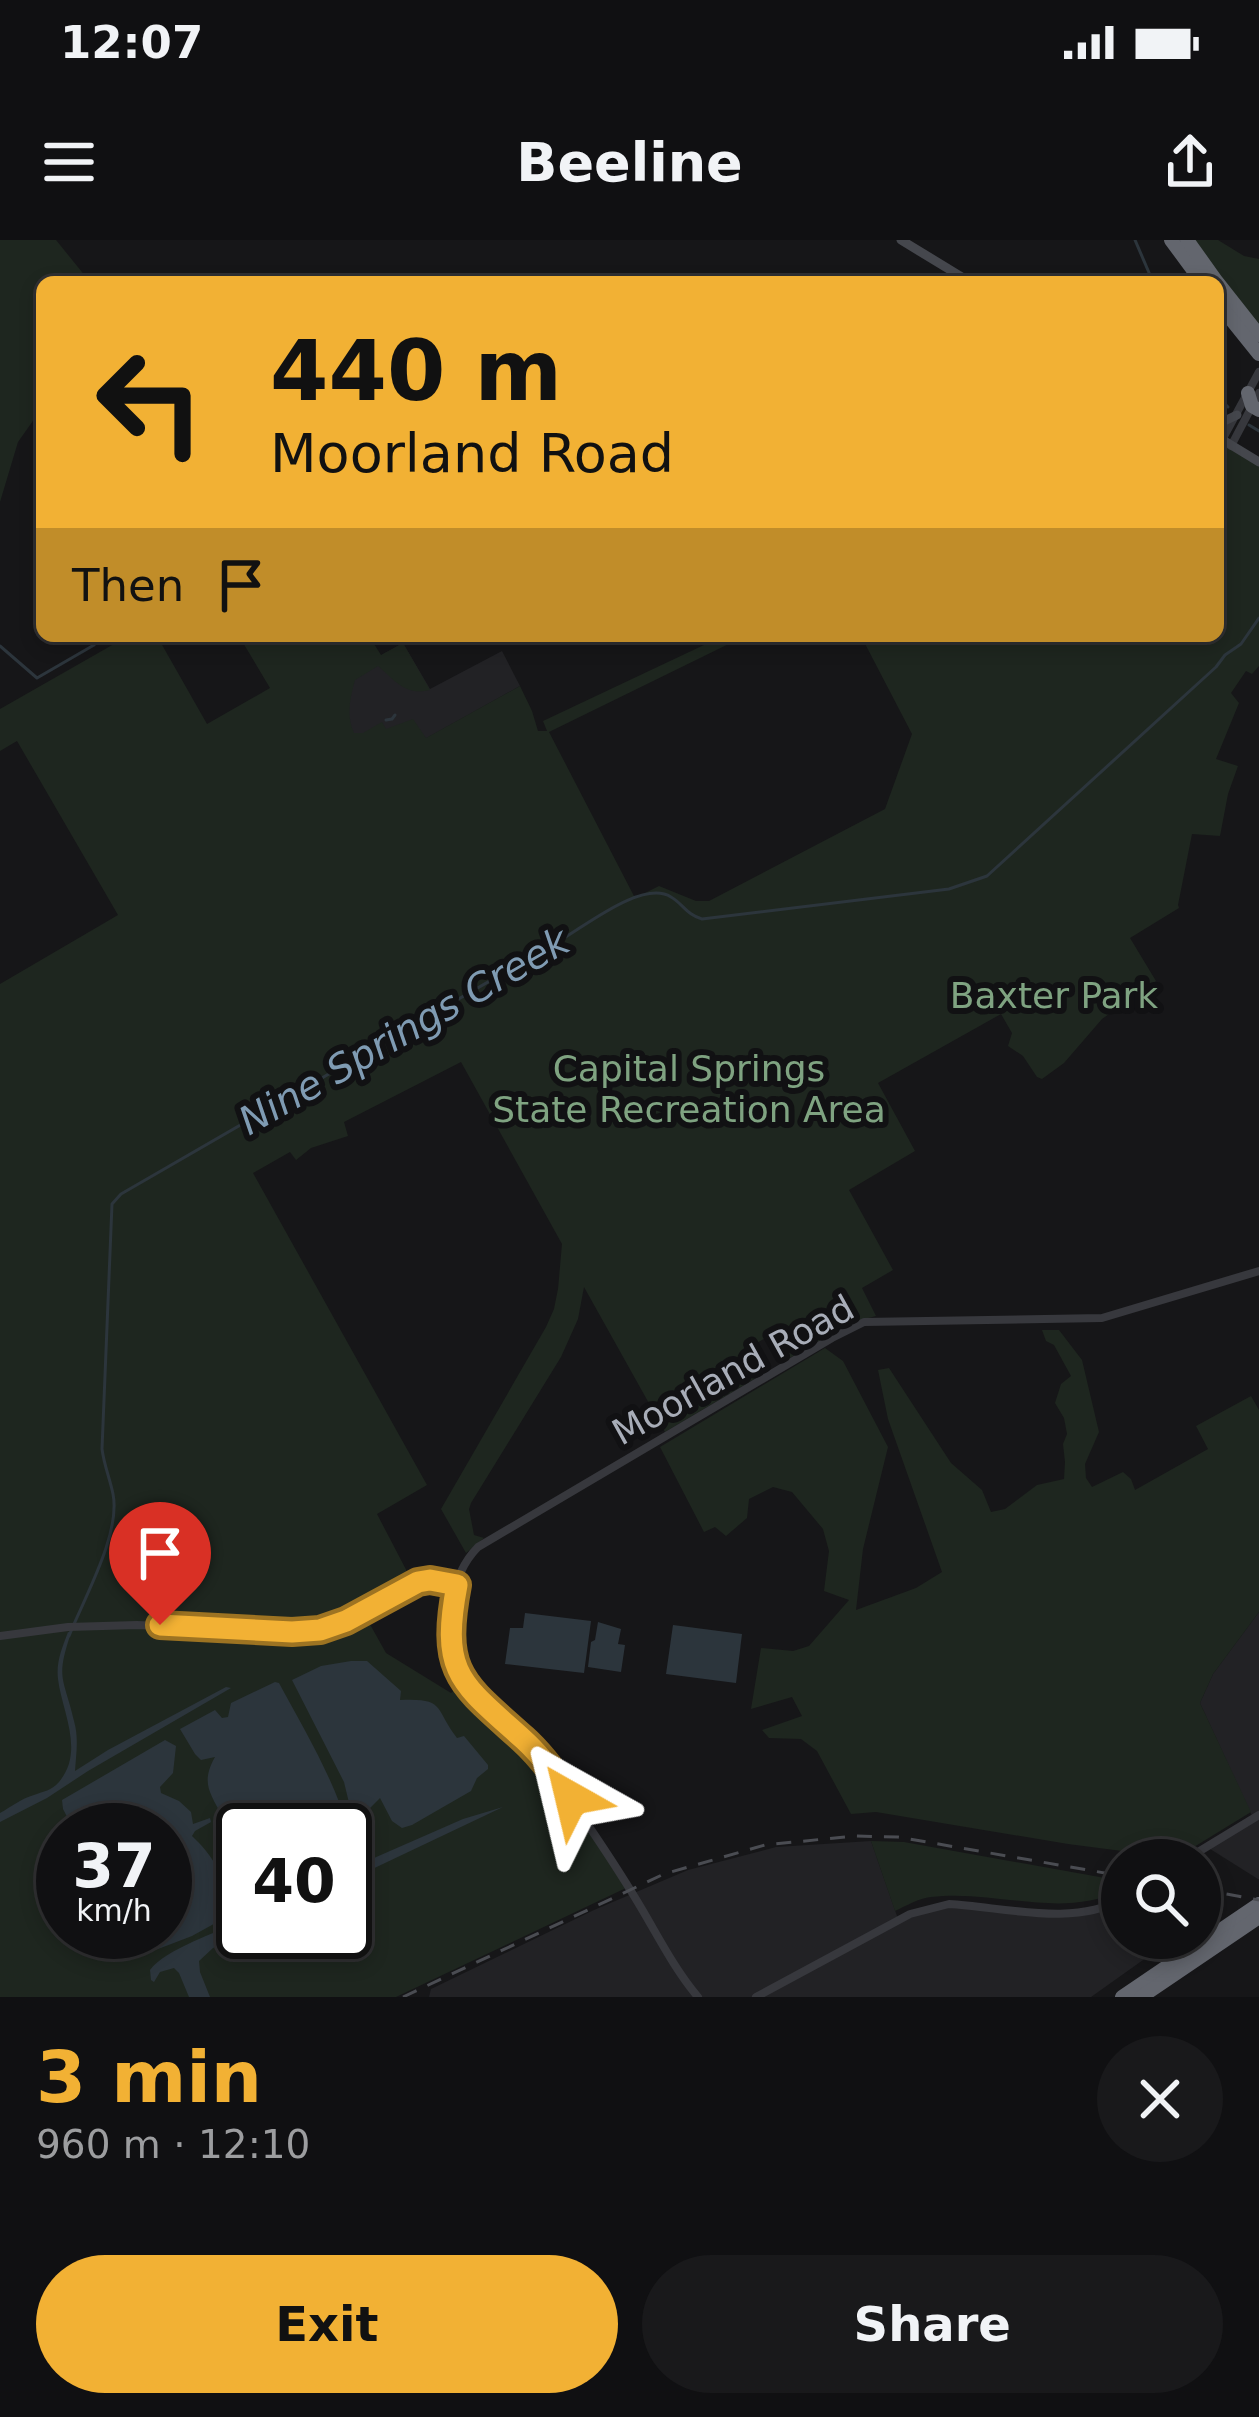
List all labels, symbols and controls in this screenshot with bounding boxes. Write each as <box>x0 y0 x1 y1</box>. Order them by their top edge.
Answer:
text: 12:07 <box>60 16 203 69</box>
icon: menu <box>36 129 102 195</box>
icon: share <box>1157 129 1223 195</box>
text: Beeline <box>516 131 743 194</box>
text: 440 m <box>270 322 562 420</box>
icon: left <box>72 324 228 480</box>
text: Moorland Road <box>270 422 674 485</box>
icon: arrive <box>208 552 274 618</box>
text: Then <box>72 559 184 612</box>
water label: Nine Springs Creek <box>231 917 578 1144</box>
park label: Baxter Park <box>950 975 1158 1016</box>
park label: Capital Springs State Recreation Area <box>492 1048 886 1130</box>
street label: Moorland Road <box>605 1287 861 1453</box>
pin <box>109 1502 211 1625</box>
icon: arrive <box>127 1520 193 1586</box>
position arrow <box>508 1735 634 1861</box>
speed limit sign: 40 <box>216 1803 372 1959</box>
text: 37 <box>72 1831 156 1901</box>
map controls <box>1101 1839 1221 1959</box>
button: search <box>1101 1839 1221 1959</box>
text: km/h <box>76 1893 152 1928</box>
text: 3 min <box>36 2035 262 2119</box>
button: close <box>1097 2036 1223 2162</box>
text: 960 m · 12:10 <box>36 2122 310 2167</box>
button: Exit <box>36 2255 618 2393</box>
button: Share <box>642 2255 1223 2393</box>

